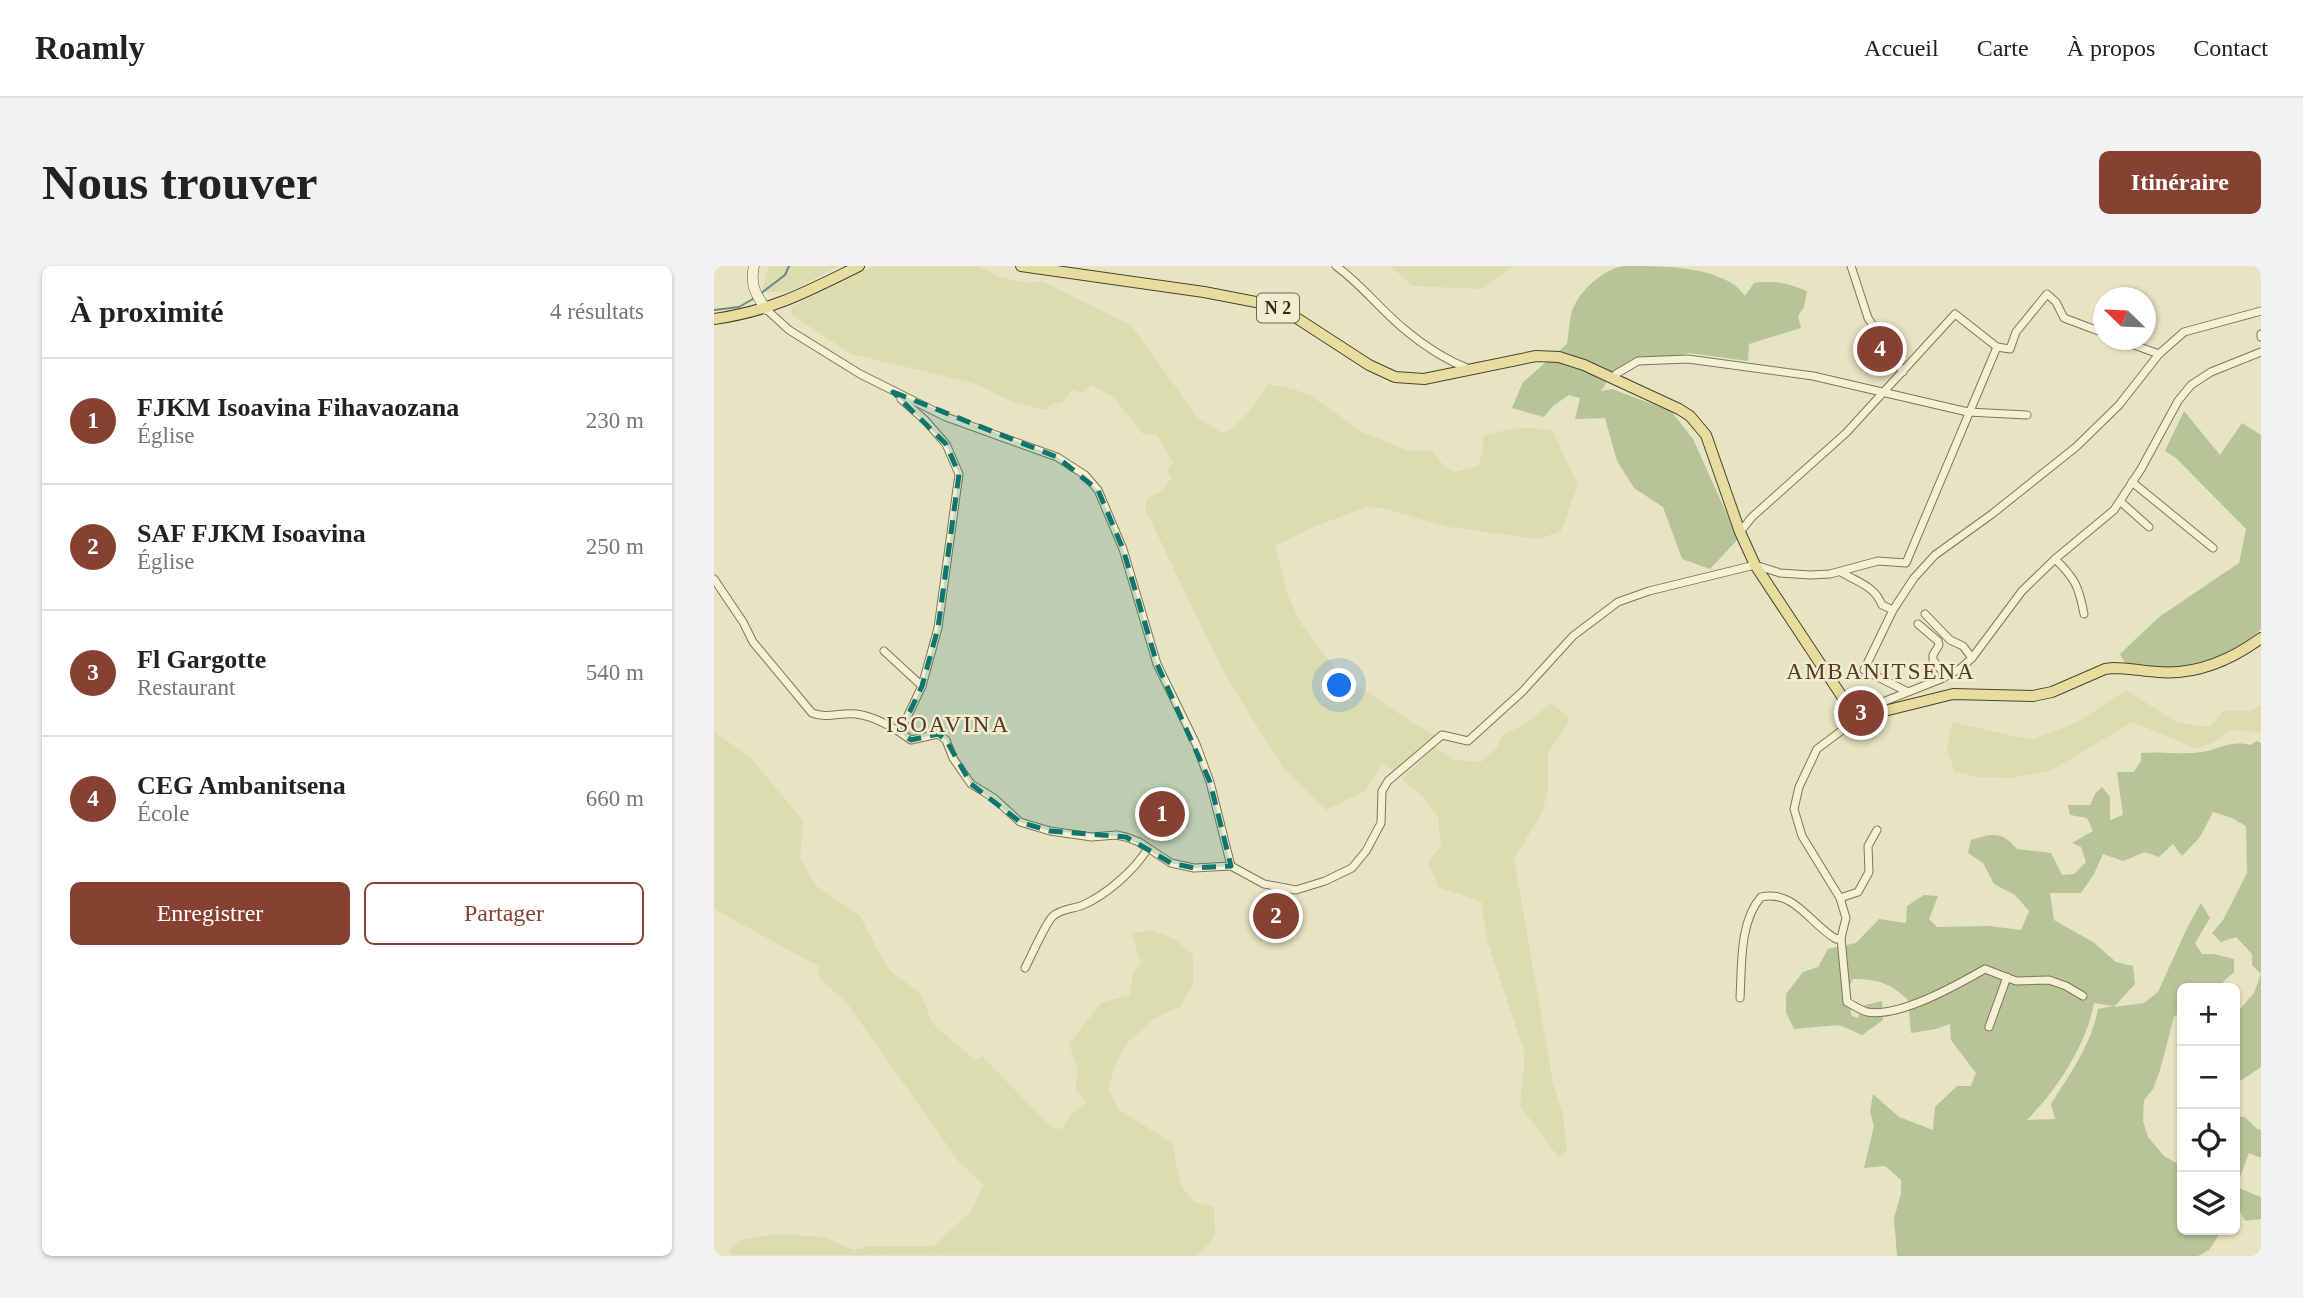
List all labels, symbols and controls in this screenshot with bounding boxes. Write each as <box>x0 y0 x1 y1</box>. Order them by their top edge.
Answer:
text: Roamly <box>35 30 145 66</box>
text: Accueil <box>1864 35 1939 61</box>
text: Carte <box>1977 35 2029 61</box>
text: À propos <box>2067 35 2155 61</box>
text: Contact <box>2193 35 2268 61</box>
button: Itinéraire <box>2099 151 2261 214</box>
text: Nous trouver <box>42 155 317 210</box>
north arrow <box>2093 287 2156 350</box>
road number: N 2 <box>1257 294 1299 322</box>
text: À proximité <box>70 295 224 328</box>
text: 4 résultats <box>550 299 644 324</box>
pin: 4 <box>1857 323 1903 375</box>
text: FJKM Isoavina Fihavaozana <box>137 393 459 422</box>
text: 1 <box>87 408 99 433</box>
text: 230 m <box>586 408 644 433</box>
text: Église <box>137 423 195 448</box>
text: SAF FJKM Isoavina <box>137 519 366 548</box>
text: 2 <box>87 534 99 559</box>
text: 250 m <box>586 534 644 559</box>
text: Église <box>137 549 195 574</box>
text: Fl Gargotte <box>137 645 266 674</box>
district label: AMBANITSENA <box>1786 659 1976 684</box>
text: 3 <box>87 660 99 685</box>
text: 540 m <box>586 660 644 685</box>
your location <box>1322 668 1356 702</box>
text: Restaurant <box>137 675 235 700</box>
pin: 3 <box>1838 687 1884 739</box>
district label: ISOAVINA <box>886 712 1010 737</box>
text: CEG Ambanitsena <box>137 771 346 800</box>
text: 4 <box>87 786 99 811</box>
text: 660 m <box>586 786 644 811</box>
pin: 1 <box>1139 788 1185 840</box>
text: École <box>137 801 189 826</box>
button: Enregistrer <box>70 882 350 945</box>
button: Partager <box>364 882 644 945</box>
pin: 2 <box>1253 890 1299 942</box>
map controls <box>2177 983 2240 1235</box>
button: + <box>2177 983 2240 1046</box>
button: − <box>2177 1046 2240 1109</box>
button: locate <box>2177 1109 2240 1172</box>
button: layers <box>2177 1172 2240 1235</box>

